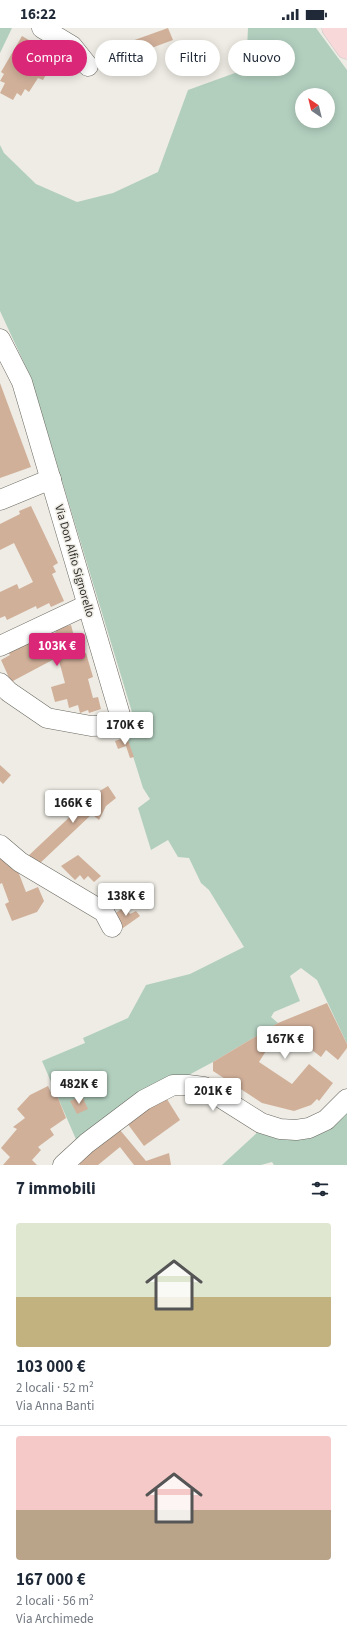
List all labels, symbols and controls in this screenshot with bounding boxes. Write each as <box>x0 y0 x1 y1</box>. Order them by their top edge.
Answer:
text: 16:22 <box>20 4 56 25</box>
chip: Compra <box>12 40 87 76</box>
chip: Affitta <box>95 40 157 76</box>
chip: Filtri <box>165 40 220 76</box>
chip: Nuovo <box>228 40 295 76</box>
north arrow <box>295 88 335 128</box>
map controls <box>295 88 335 128</box>
street label: Via Don Alfio Signorello <box>50 503 99 619</box>
pin: 103K € <box>24 633 90 667</box>
text: 103K € <box>38 637 76 655</box>
pin: 170K € <box>92 712 158 746</box>
text: 170K € <box>106 716 144 734</box>
pin: 166K € <box>40 790 106 824</box>
text: 166K € <box>54 794 92 812</box>
pin: 138K € <box>93 883 159 917</box>
text: 138K € <box>107 887 145 905</box>
pin: 167K € <box>252 1026 318 1060</box>
text: 167K € <box>266 1030 304 1048</box>
pin: 482K € <box>46 1071 112 1105</box>
text: 482K € <box>60 1075 98 1093</box>
pin: 201K € <box>180 1078 246 1112</box>
text: 201K € <box>194 1082 232 1100</box>
text: 7 immobili <box>16 1177 96 1201</box>
icon: filters <box>309 1178 331 1200</box>
icon: home <box>138 1249 210 1321</box>
text: 103 000 € <box>16 1355 86 1379</box>
text: 2 locali · 52 m² <box>16 1379 94 1397</box>
text: Via Anna Banti <box>16 1397 94 1415</box>
icon: home <box>138 1462 210 1534</box>
text: 167 000 € <box>16 1568 86 1592</box>
text: 2 locali · 56 m² <box>16 1592 94 1610</box>
text: Via Archimede <box>16 1610 94 1628</box>

